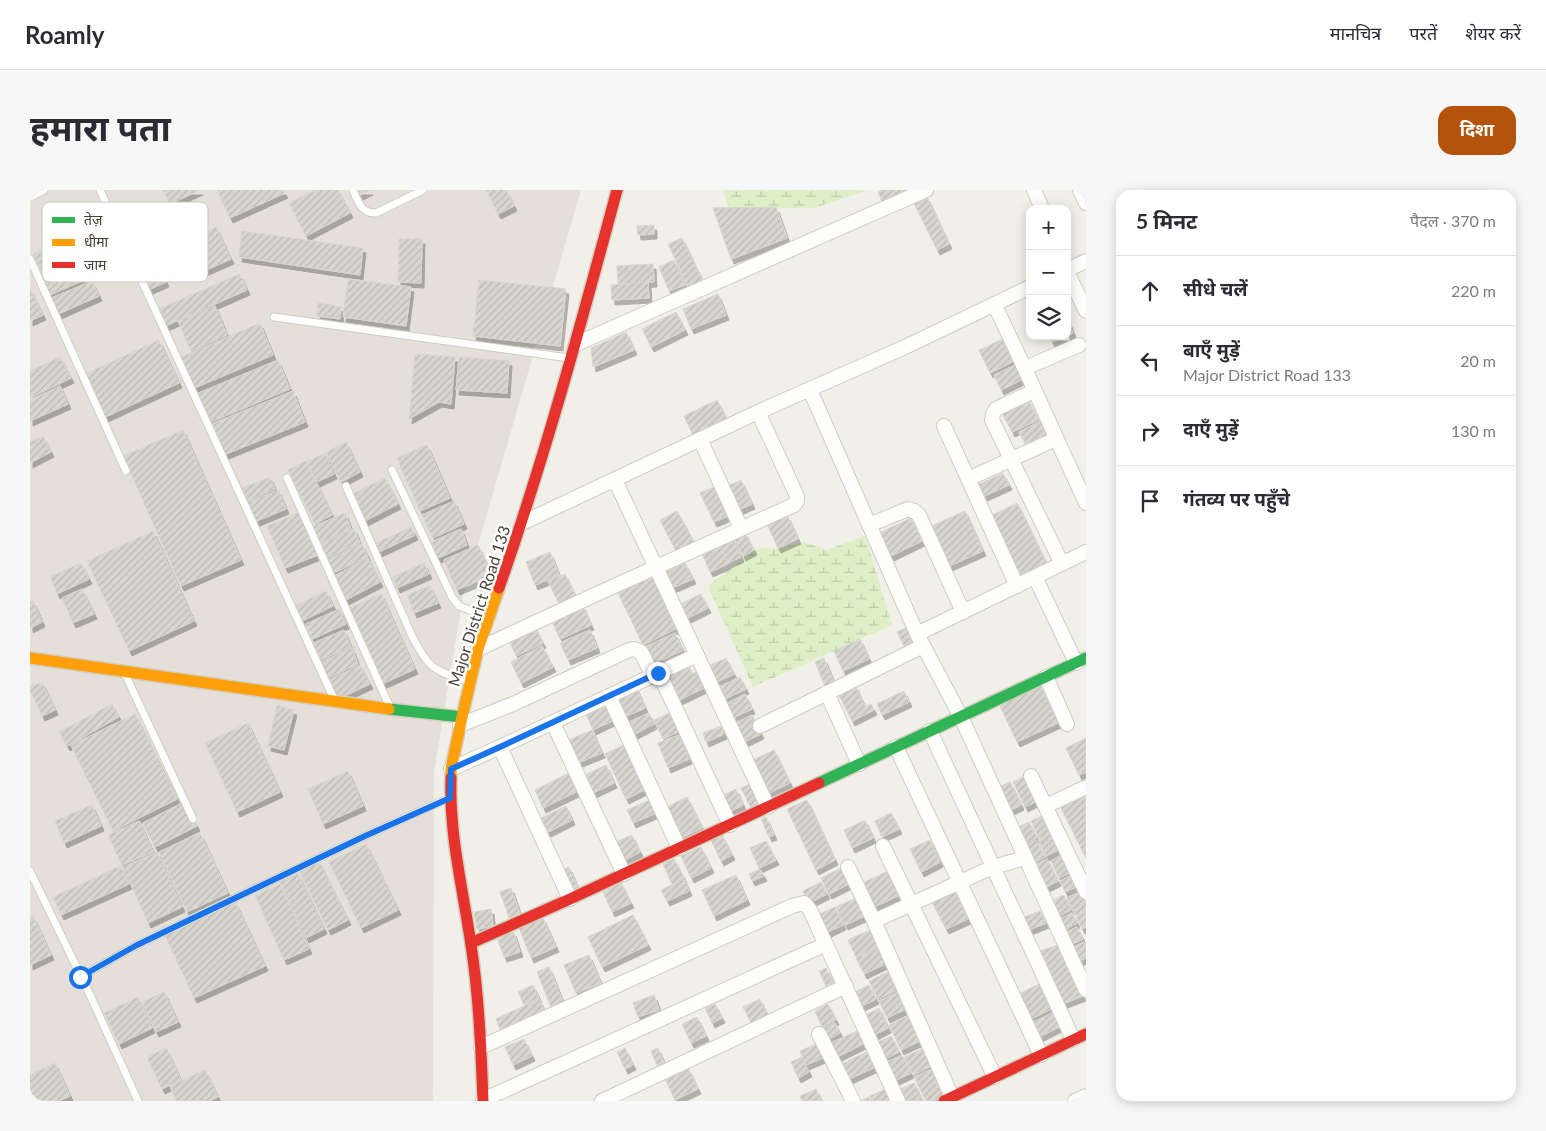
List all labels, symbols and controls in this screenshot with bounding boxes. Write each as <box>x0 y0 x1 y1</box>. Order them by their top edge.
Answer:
text: Roamly <box>25 20 104 49</box>
text: मानचित्र <box>1330 22 1381 44</box>
text: परतें <box>1409 22 1437 44</box>
text: शेयर करें <box>1465 22 1521 44</box>
text: हमारा पता <box>30 106 171 148</box>
button: दिशा <box>1438 106 1516 155</box>
legend <box>42 202 208 282</box>
map controls <box>1026 205 1071 340</box>
button: + <box>1026 205 1071 250</box>
text: 5 मिनट <box>1136 208 1197 233</box>
text: तेज़ <box>84 211 103 228</box>
text: पैदल · 370 m <box>1410 211 1496 230</box>
text: धीमा <box>84 233 109 250</box>
button: − <box>1026 250 1071 295</box>
text: जाम <box>84 256 107 273</box>
icon: ahead <box>1136 277 1164 305</box>
text: सीधे चलें <box>1183 277 1248 300</box>
text: 220 m <box>1451 281 1496 300</box>
button: layers <box>1026 295 1071 340</box>
text: बाएँ मुड़ें <box>1183 338 1240 361</box>
icon: left <box>1136 347 1164 375</box>
text: 20 m <box>1460 351 1496 370</box>
text: Major District Road 133 <box>1183 365 1351 384</box>
icon: right <box>1136 417 1164 445</box>
text: दाएँ मुड़ें <box>1183 417 1239 440</box>
text: 130 m <box>1451 421 1496 440</box>
icon: arrive <box>1136 487 1164 515</box>
text: गंतव्य पर पहुँचे <box>1183 487 1290 510</box>
street label: Major District Road 133 <box>444 523 514 689</box>
route end <box>647 662 670 685</box>
route start <box>69 966 92 989</box>

